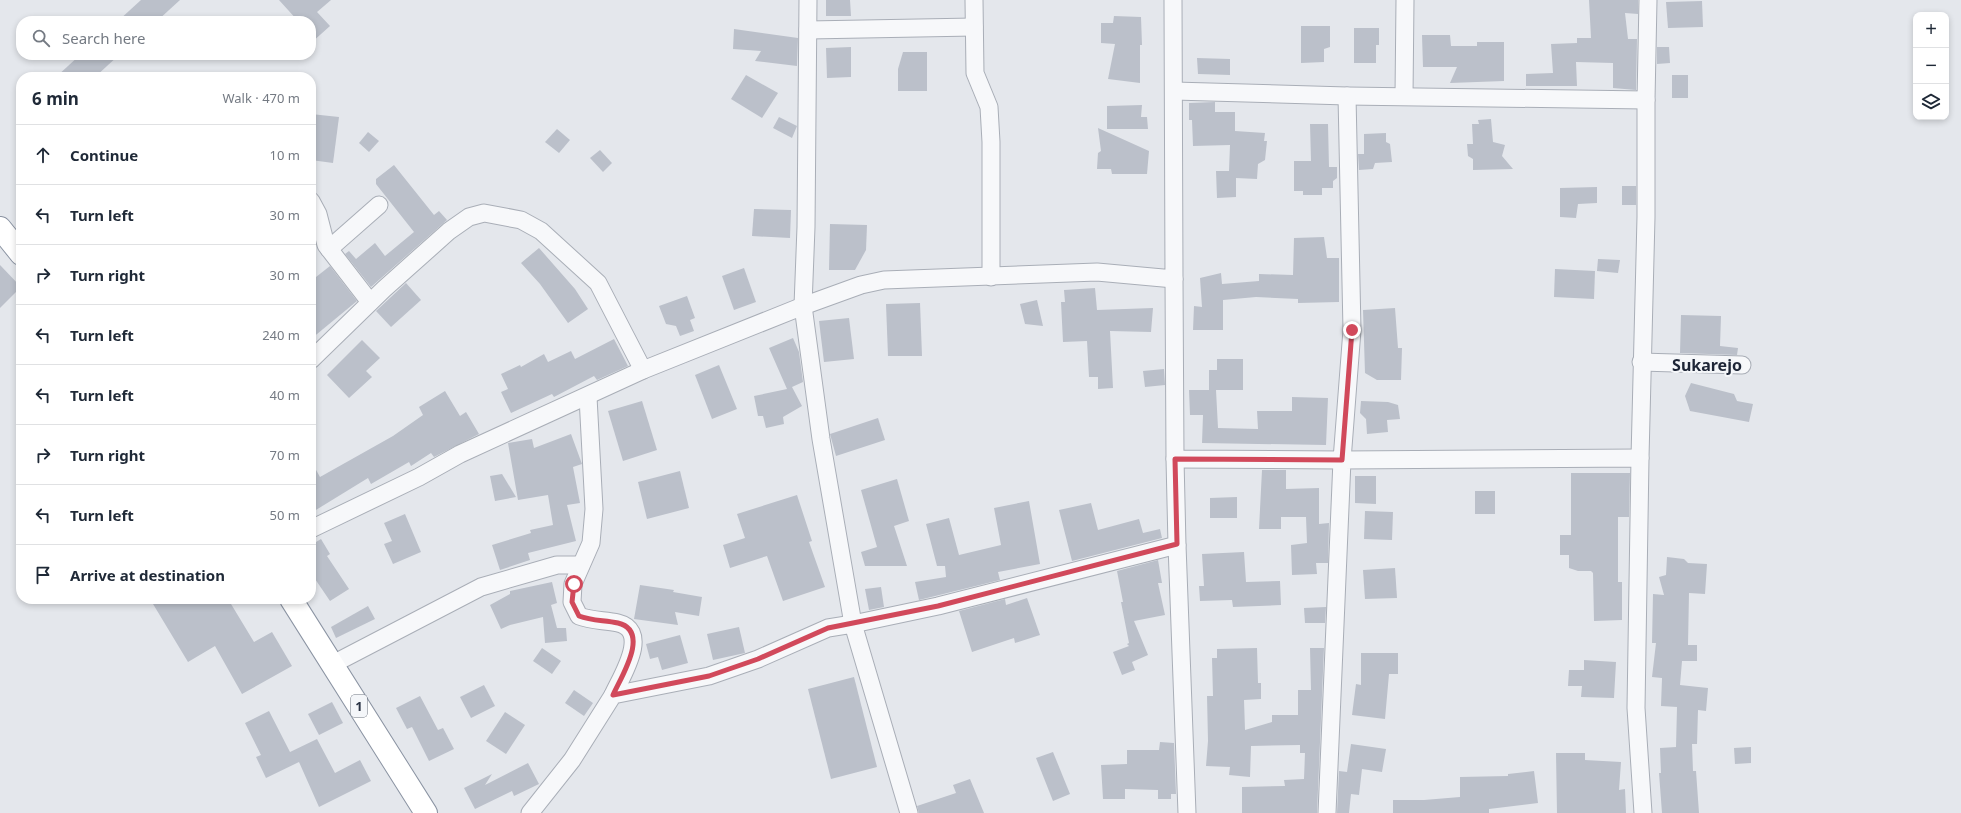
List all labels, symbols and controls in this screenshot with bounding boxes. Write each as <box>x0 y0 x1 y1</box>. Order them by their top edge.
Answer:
map controls <box>1913 12 1949 120</box>
button: + <box>1913 12 1949 48</box>
search box <box>16 16 316 60</box>
icon: search <box>30 27 52 49</box>
text: Search here <box>62 28 145 48</box>
button: − <box>1913 48 1949 84</box>
button: layers <box>1913 84 1949 120</box>
text: 6 min <box>32 87 79 110</box>
text: Walk · 470 m <box>222 89 300 107</box>
icon: ahead <box>32 144 54 166</box>
text: Continue <box>70 145 138 165</box>
text: 10 m <box>270 146 300 164</box>
icon: left <box>32 204 54 226</box>
text: Turn left <box>70 205 134 225</box>
text: 30 m <box>270 206 300 224</box>
icon: right <box>32 264 54 286</box>
text: Turn right <box>70 265 145 285</box>
text: 30 m <box>270 266 300 284</box>
route end <box>1343 321 1361 339</box>
icon: left <box>32 324 54 346</box>
text: Turn left <box>70 325 134 345</box>
text: 240 m <box>262 326 300 344</box>
district label: Sukarejo <box>1672 354 1742 376</box>
icon: left <box>32 384 54 406</box>
text: Turn left <box>70 385 134 405</box>
text: 40 m <box>270 386 300 404</box>
icon: right <box>32 444 54 466</box>
text: Turn right <box>70 445 145 465</box>
text: 70 m <box>270 446 300 464</box>
icon: left <box>32 504 54 526</box>
text: Turn left <box>70 505 134 525</box>
text: 50 m <box>270 506 300 524</box>
icon: arrive <box>32 564 54 586</box>
text: Arrive at destination <box>70 565 225 585</box>
route start <box>565 575 583 593</box>
road number: 1 <box>351 695 367 717</box>

